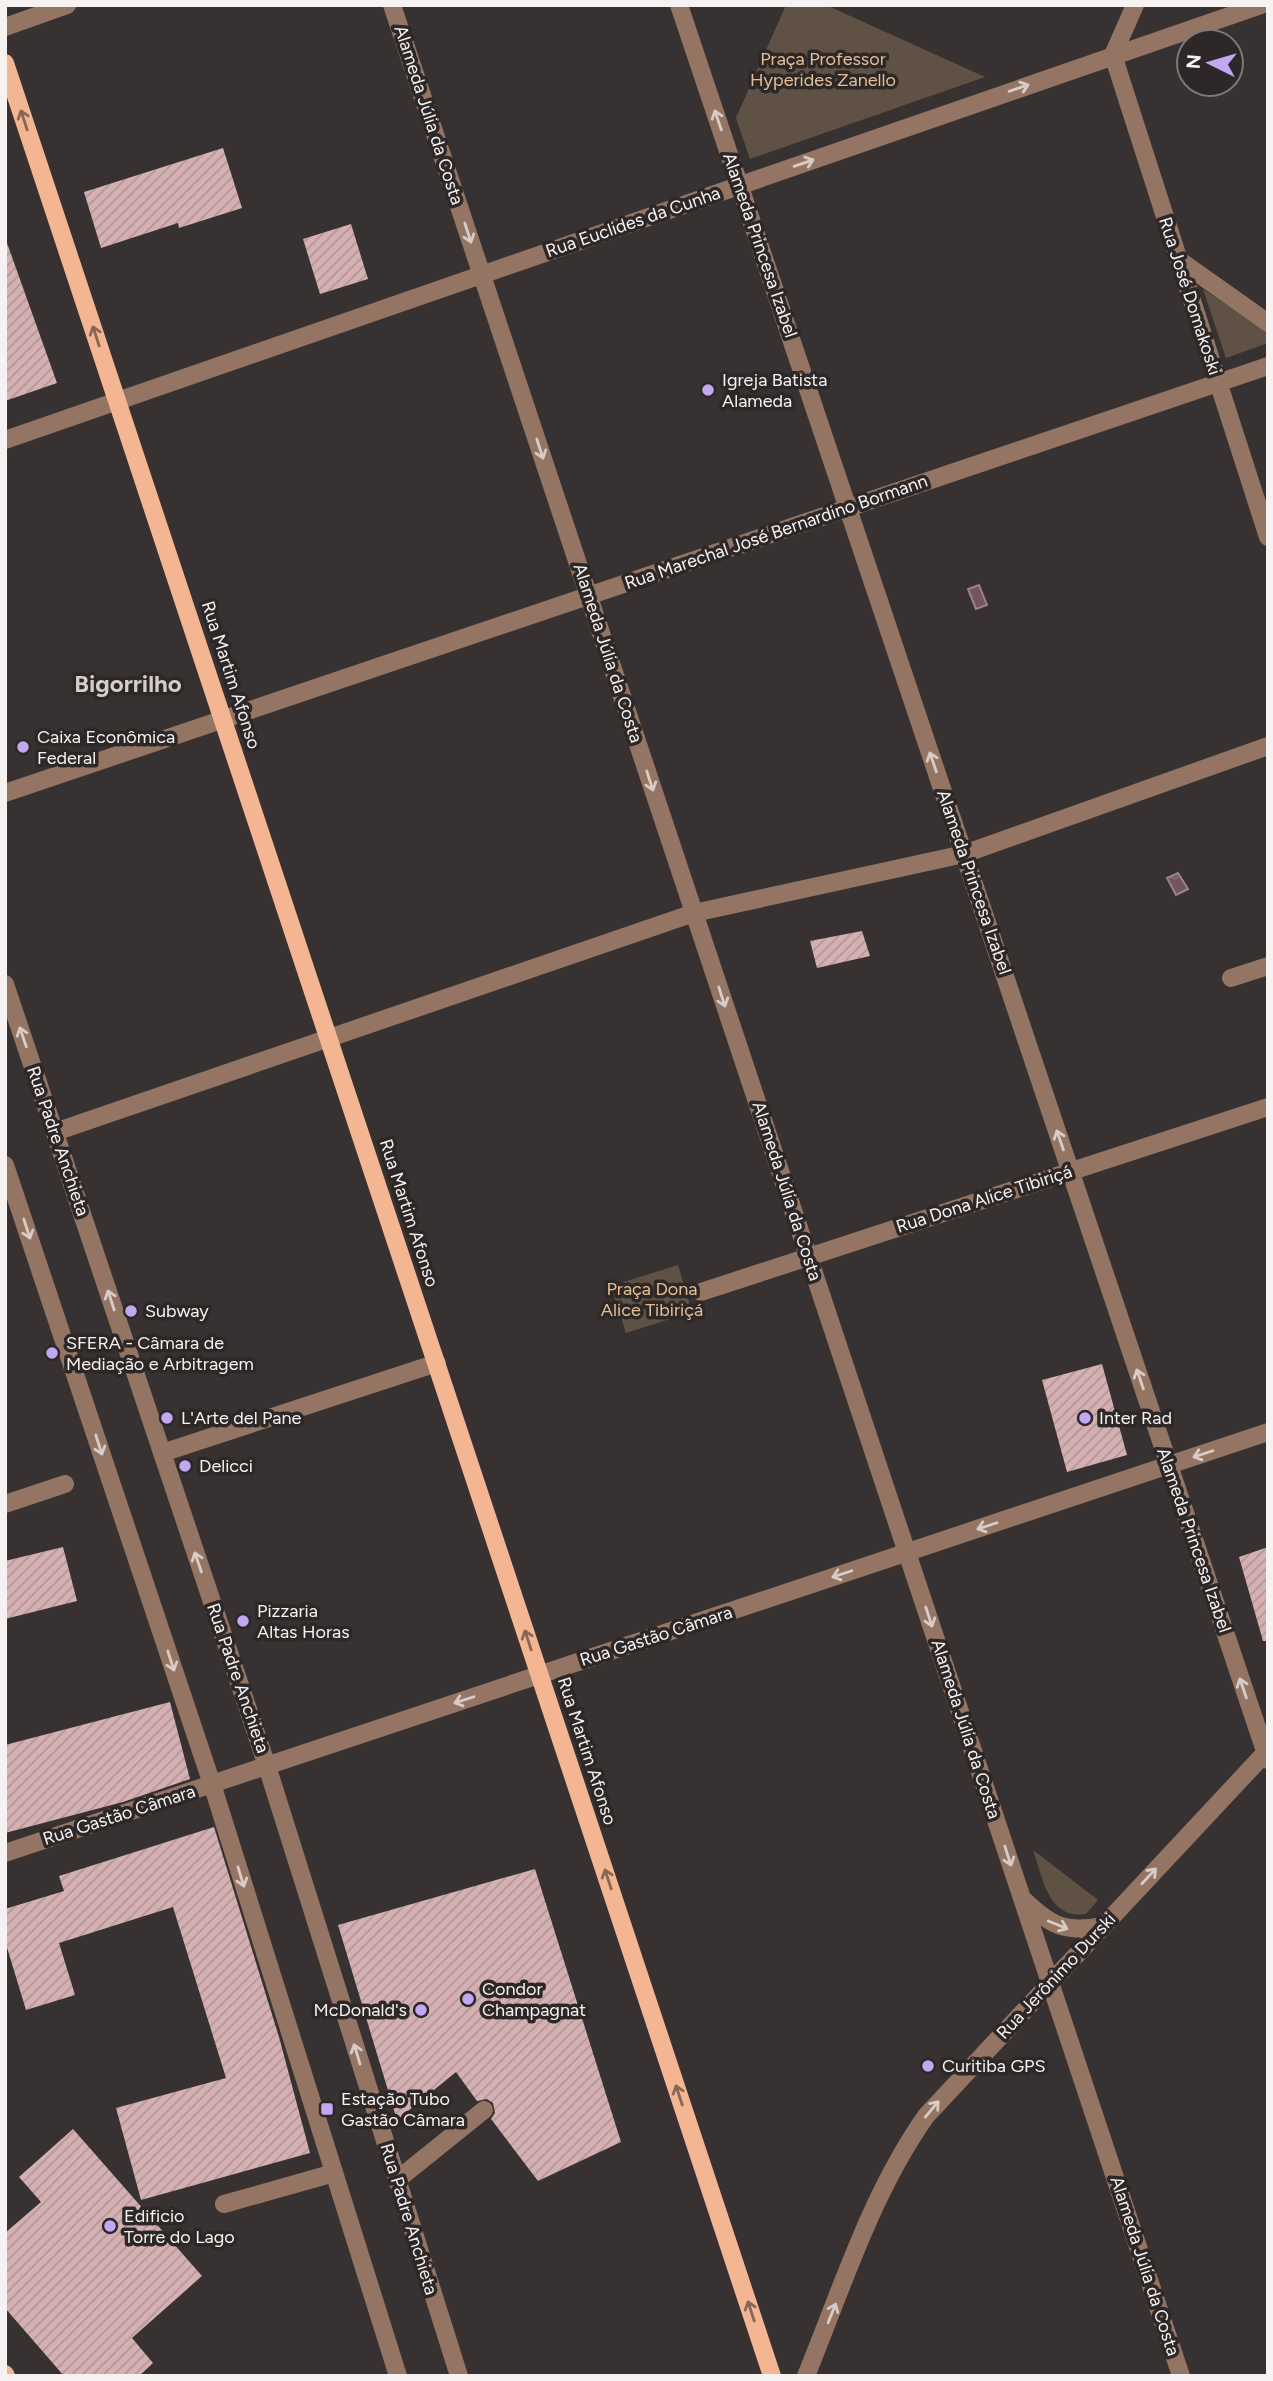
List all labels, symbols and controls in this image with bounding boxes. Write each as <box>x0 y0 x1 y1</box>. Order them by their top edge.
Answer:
street label: Alameda Júlia da Costa <box>390 22 468 208</box>
north arrow <box>1175 28 1245 98</box>
park label: Praça Professor Hyperides Zanello <box>750 48 896 91</box>
text: N <box>1181 53 1206 70</box>
one-way arrow <box>1008 81 1030 93</box>
one-way arrow <box>17 110 29 132</box>
one-way arrow <box>711 110 723 132</box>
street label: Alameda Princesa Izabel <box>718 150 802 340</box>
one-way arrow <box>793 156 815 168</box>
street label: Rua Euclides da Cunha <box>543 182 723 262</box>
street label: Rua José Domakoski <box>1154 214 1226 378</box>
one-way arrow <box>463 221 475 243</box>
one-way arrow <box>89 326 101 348</box>
place label: Igreja Batista Alameda <box>722 369 827 412</box>
marker: Igreja Batista Alameda <box>700 382 716 398</box>
one-way arrow <box>535 437 547 459</box>
street label: Rua Marechal José Bernardino Bormann <box>622 470 930 594</box>
street label: Alameda Júlia da Costa <box>569 560 647 746</box>
street label: Rua Martim Afonso <box>197 598 265 752</box>
district label: Bigorrilho <box>74 669 182 698</box>
place label: Caixa Econômica Federal <box>37 726 175 769</box>
marker: Caixa Econômica Federal <box>15 739 31 755</box>
one-way arrow <box>926 751 939 773</box>
one-way arrow <box>645 769 657 791</box>
street label: Alameda Princesa Izabel <box>932 787 1016 977</box>
one-way arrow <box>717 985 729 1007</box>
one-way arrow <box>16 1027 28 1049</box>
street label: Rua Padre Anchieta <box>22 1063 94 1219</box>
street label: Alameda Júlia da Costa <box>748 1098 826 1284</box>
one-way arrow <box>1053 1130 1065 1152</box>
street label: Rua Martim Afonso <box>375 1136 443 1290</box>
street label: Rua Dona Alice Tibiriçá <box>893 1160 1075 1238</box>
one-way arrow <box>22 1218 34 1240</box>
park label: Praça Dona Alice Tibiriçá <box>601 1278 703 1321</box>
one-way arrow <box>104 1289 116 1311</box>
place label: Subway <box>145 1300 209 1322</box>
marker: Subway <box>123 1303 139 1319</box>
place label: SFERA - Câmara de Mediação e Arbitragem <box>66 1332 254 1375</box>
marker: SFERA - Câmara de Mediação e Arbitragem <box>44 1345 60 1361</box>
one-way arrow <box>1133 1369 1145 1391</box>
place label: L'Arte del Pane <box>181 1407 302 1429</box>
place label: Inter Rad <box>1099 1407 1172 1429</box>
marker: L'Arte del Pane <box>159 1410 175 1426</box>
marker: Inter Rad <box>1077 1410 1093 1426</box>
one-way arrow <box>94 1434 106 1456</box>
street label: Alameda Princesa Izabel <box>1152 1445 1236 1635</box>
one-way arrow <box>1192 1448 1214 1461</box>
place label: Delicci <box>199 1455 253 1477</box>
marker: Delicci <box>177 1458 193 1474</box>
one-way arrow <box>977 1520 999 1533</box>
one-way arrow <box>191 1551 204 1573</box>
one-way arrow <box>832 1569 854 1581</box>
street label: Rua Padre Anchieta <box>202 1600 274 1756</box>
place label: Pizzaria Altas Horas <box>257 1600 350 1643</box>
street label: Rua Gastão Câmara <box>577 1601 735 1671</box>
one-way arrow <box>923 1606 936 1628</box>
marker: Pizzaria Altas Horas <box>235 1613 251 1629</box>
one-way arrow <box>521 1629 534 1651</box>
street label: Alameda Júlia da Costa <box>927 1636 1005 1822</box>
one-way arrow <box>165 1650 178 1672</box>
street label: Rua Martim Afonso <box>553 1674 621 1828</box>
one-way arrow <box>1236 1677 1249 1699</box>
one-way arrow <box>453 1694 475 1707</box>
street label: Rua Gastão Câmara <box>40 1780 198 1850</box>
one-way arrow <box>1002 1845 1015 1867</box>
one-way arrow <box>236 1866 249 1888</box>
one-way arrow <box>1141 1867 1157 1885</box>
one-way arrow <box>600 1868 613 1890</box>
street label: Rua Jerônimo Durski <box>992 1908 1120 2044</box>
one-way arrow <box>1047 1919 1069 1932</box>
place label: Condor Champagnat <box>482 1978 586 2021</box>
marker: Condor Champagnat <box>460 1991 476 2007</box>
place label: McDonald's <box>313 1999 407 2021</box>
marker: McDonald's <box>413 2002 429 2018</box>
one-way arrow <box>350 2043 363 2065</box>
place label: Curitiba GPS <box>942 2055 1046 2077</box>
marker: Curitiba GPS <box>920 2058 936 2074</box>
one-way arrow <box>672 2084 685 2106</box>
place label: Estação Tubo Gastão Câmara <box>341 2088 465 2131</box>
marker: Estação Tubo Gastão Câmara <box>319 2101 335 2117</box>
one-way arrow <box>924 2101 940 2119</box>
street label: Rua Padre Anchieta <box>375 2141 443 2297</box>
street label: Alameda Júlia da Costa <box>1106 2173 1184 2359</box>
place label: Edificio Torre do Lago <box>124 2205 235 2248</box>
marker: Edificio Torre do Lago <box>102 2218 118 2234</box>
one-way arrow <box>744 2300 757 2322</box>
one-way arrow <box>826 2302 839 2324</box>

